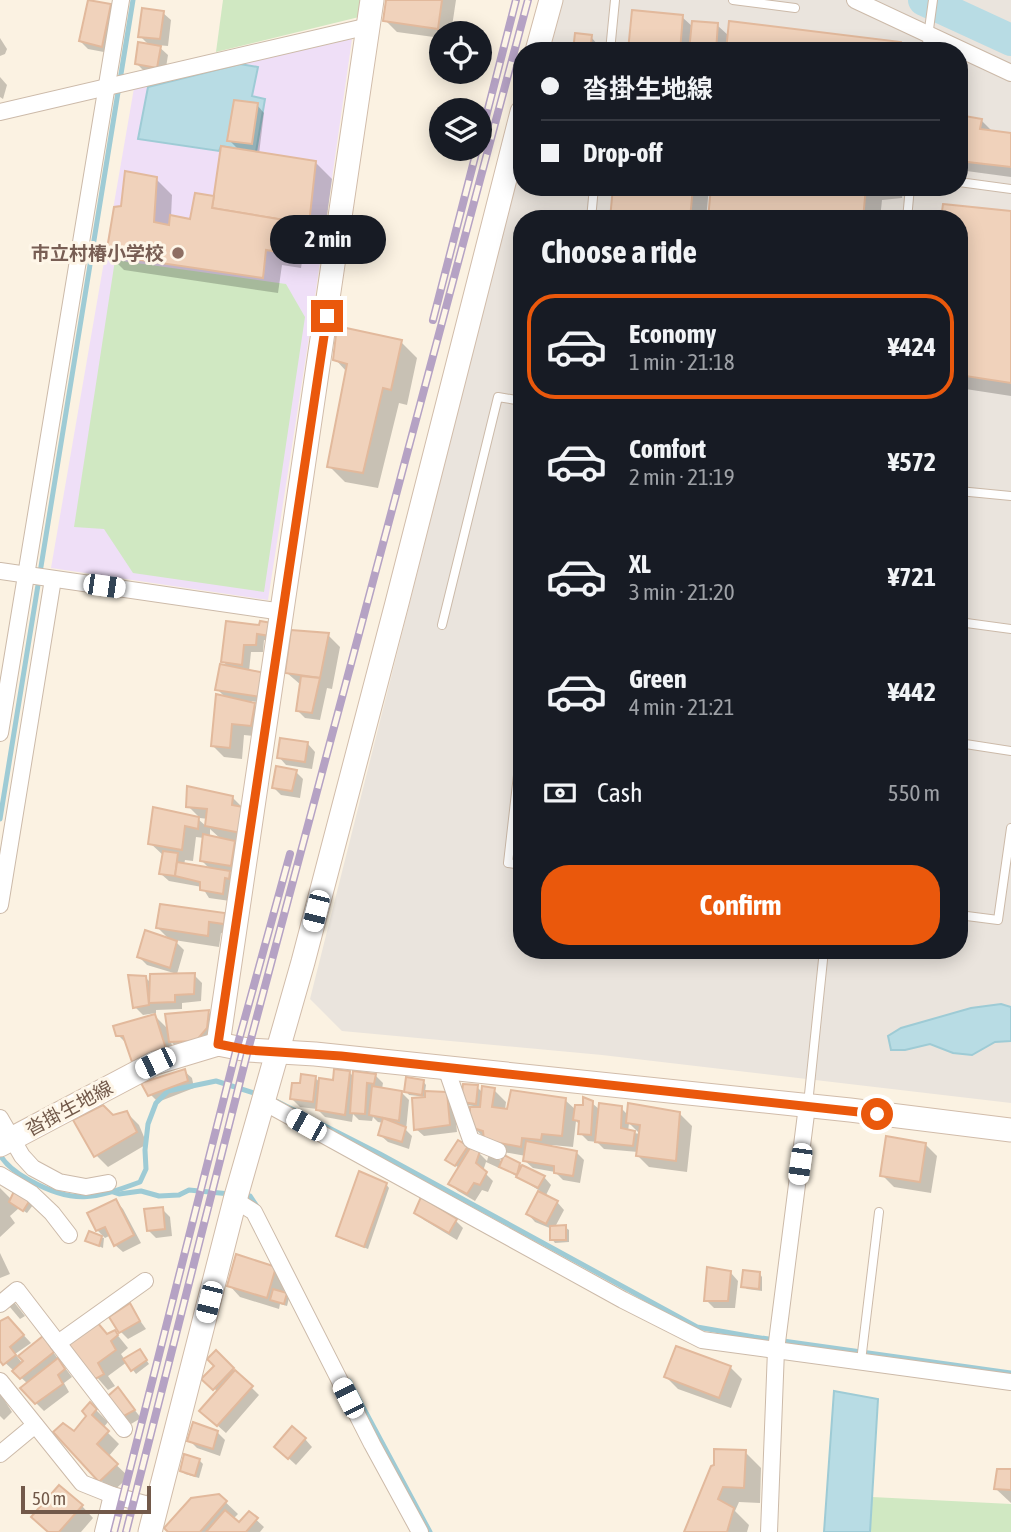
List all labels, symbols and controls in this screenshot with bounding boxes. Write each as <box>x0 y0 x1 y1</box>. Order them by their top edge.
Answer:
map controls <box>429 21 492 161</box>
button: locate <box>429 21 492 84</box>
text: 沓掛生地線 <box>583 74 713 104</box>
button: layers <box>429 98 492 161</box>
text: Drop-off <box>583 138 663 168</box>
callout: 2 min <box>269 215 385 264</box>
text: 2 min <box>305 226 351 252</box>
text: Choose a ride <box>541 233 697 270</box>
place label: 市立村椿小学校 <box>31 242 164 264</box>
marker: 市立村椿小学校 <box>170 245 186 261</box>
route end <box>311 300 343 332</box>
icon: car <box>545 315 608 378</box>
text: Economy <box>629 319 716 349</box>
text: ¥424 <box>888 332 936 362</box>
text: 1 min · 21:18 <box>629 349 735 375</box>
icon: car <box>545 430 608 493</box>
text: Comfort <box>629 434 706 464</box>
text: ¥572 <box>888 447 936 477</box>
text: 2 min · 21:19 <box>629 464 735 490</box>
icon: car <box>545 545 608 608</box>
text: XL <box>629 549 651 579</box>
text: ¥721 <box>888 562 936 592</box>
car <box>82 573 127 599</box>
text: 3 min · 21:20 <box>629 579 735 605</box>
icon: car <box>545 660 608 723</box>
text: Green <box>629 664 687 694</box>
text: ¥442 <box>888 677 936 707</box>
text: 4 min · 21:21 <box>629 694 735 720</box>
icon: cash <box>541 774 579 812</box>
text: Cash <box>597 778 643 808</box>
text: 550 m <box>888 780 940 806</box>
button: Confirm <box>541 865 940 945</box>
car <box>301 888 332 934</box>
car <box>132 1044 179 1082</box>
street label: 沓掛生地線 <box>22 1076 116 1140</box>
route start <box>861 1098 893 1130</box>
car <box>283 1106 330 1144</box>
car <box>787 1142 814 1186</box>
car <box>194 1279 225 1325</box>
car <box>330 1375 367 1421</box>
scale bar <box>21 1483 150 1515</box>
text: 50 m <box>32 1487 66 1509</box>

